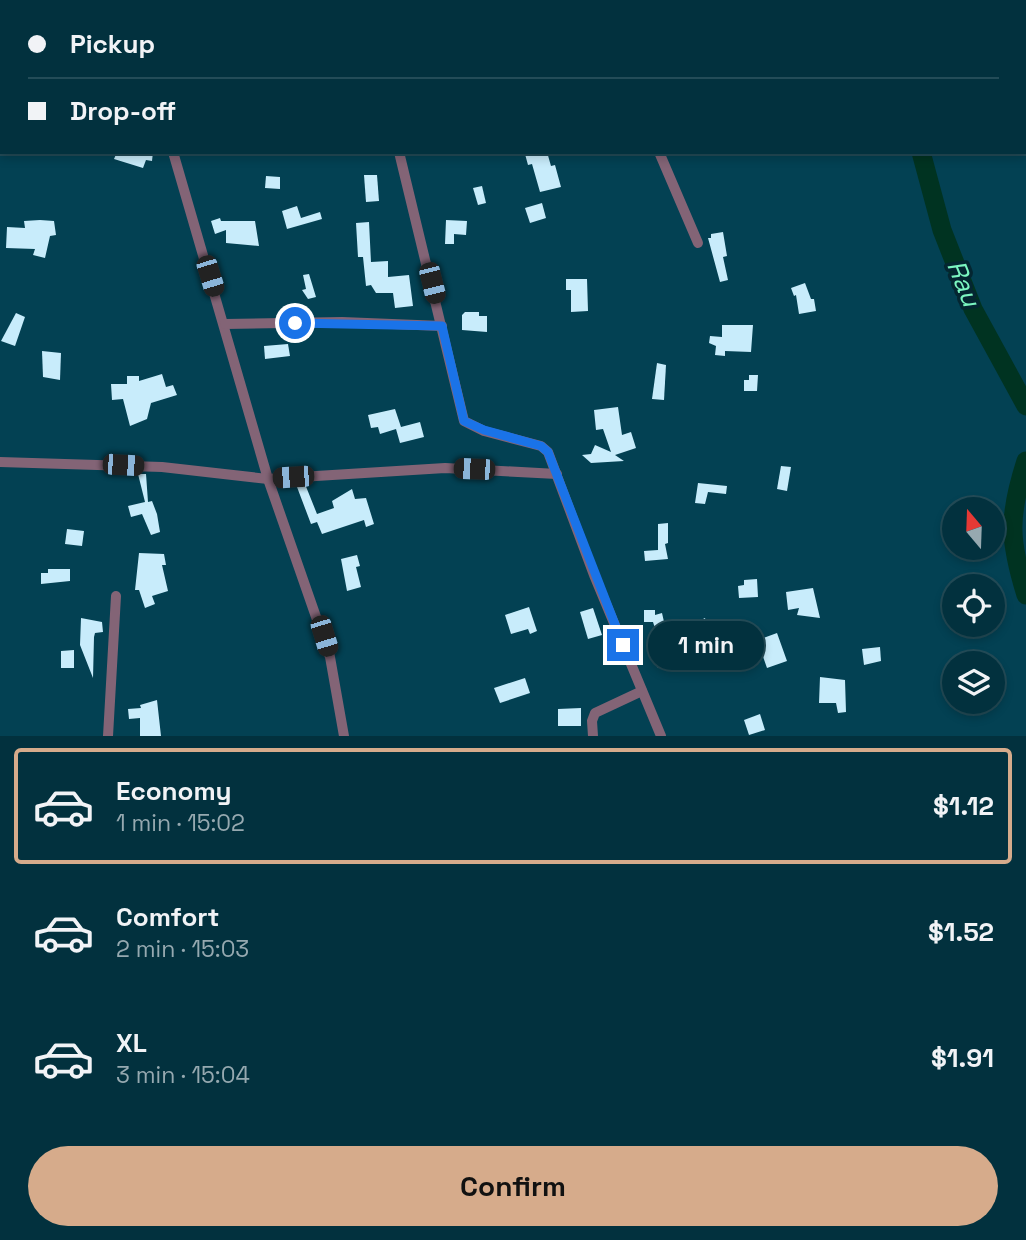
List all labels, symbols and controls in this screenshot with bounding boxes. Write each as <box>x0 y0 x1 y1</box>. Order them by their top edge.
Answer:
text: Pickup <box>70 27 155 61</box>
text: Drop-off <box>70 94 176 128</box>
car <box>194 253 227 299</box>
water label: Rau <box>939 255 989 312</box>
car <box>417 260 448 306</box>
route start <box>279 307 311 339</box>
car <box>102 453 145 477</box>
car <box>453 458 496 480</box>
car <box>272 465 315 489</box>
north arrow <box>942 497 1004 560</box>
map controls <box>942 497 1005 714</box>
button: locate <box>942 574 1005 637</box>
car <box>308 613 341 659</box>
callout: 1 min <box>648 620 763 670</box>
route end <box>607 629 639 661</box>
text: 1 min <box>678 630 734 660</box>
button: layers <box>942 651 1005 714</box>
text: Economy <box>116 774 232 808</box>
icon: car <box>32 775 95 838</box>
text: $1.12 <box>933 789 994 823</box>
text: 1 min · 15:02 <box>116 808 245 838</box>
text: Comfort <box>116 900 219 934</box>
icon: car <box>32 901 95 964</box>
text: $1.52 <box>928 915 994 949</box>
text: 2 min · 15:03 <box>116 934 249 964</box>
text: XL <box>116 1026 147 1060</box>
icon: car <box>32 1027 95 1090</box>
text: $1.91 <box>931 1041 994 1075</box>
text: 3 min · 15:04 <box>116 1060 250 1090</box>
button: Confirm <box>28 1146 998 1226</box>

